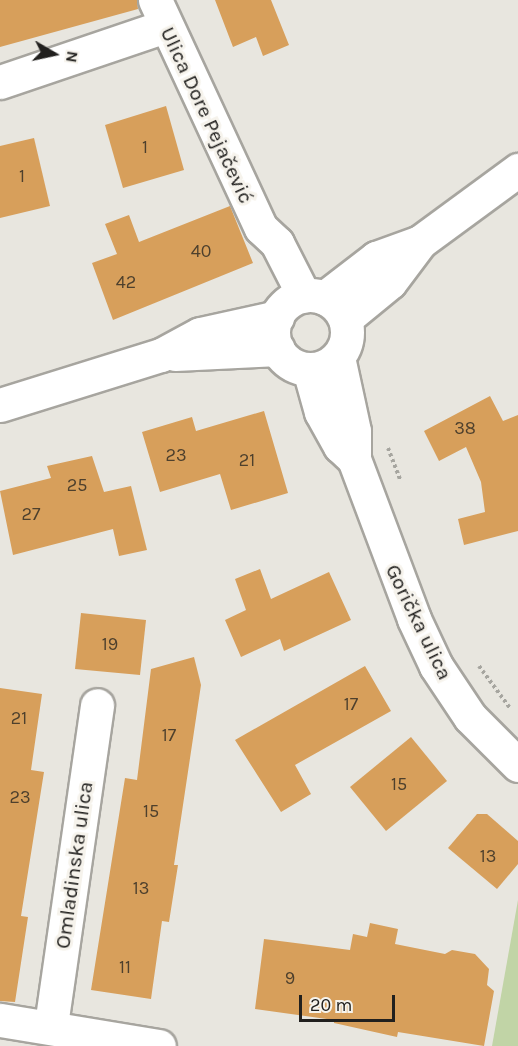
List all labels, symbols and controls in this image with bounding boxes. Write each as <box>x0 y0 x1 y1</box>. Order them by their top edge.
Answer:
street label: Ulica Dore Pejačević <box>155 23 259 207</box>
north arrow <box>24 24 84 84</box>
text: N <box>62 50 83 64</box>
house number: 1 <box>142 136 148 158</box>
house number: 1 <box>19 165 25 187</box>
house number: 40 <box>191 240 211 262</box>
house number: 42 <box>116 271 136 293</box>
house number: 38 <box>454 417 476 439</box>
house number: 23 <box>165 444 187 466</box>
house number: 21 <box>239 449 255 471</box>
house number: 25 <box>67 474 87 496</box>
house number: 27 <box>22 503 40 525</box>
street label: Gorička ulica <box>380 560 458 684</box>
house number: 19 <box>102 633 118 655</box>
house number: 17 <box>344 693 358 715</box>
house number: 21 <box>11 707 27 729</box>
house number: 17 <box>162 724 176 746</box>
house number: 15 <box>391 773 407 795</box>
street label: Omladinska ulica <box>50 780 98 950</box>
house number: 23 <box>9 786 31 808</box>
house number: 15 <box>143 800 159 822</box>
house number: 13 <box>480 845 496 867</box>
house number: 13 <box>133 877 149 899</box>
house number: 11 <box>119 956 131 978</box>
house number: 9 <box>285 967 295 989</box>
scale bar <box>302 983 398 1021</box>
text: 20 m <box>310 994 352 1016</box>

